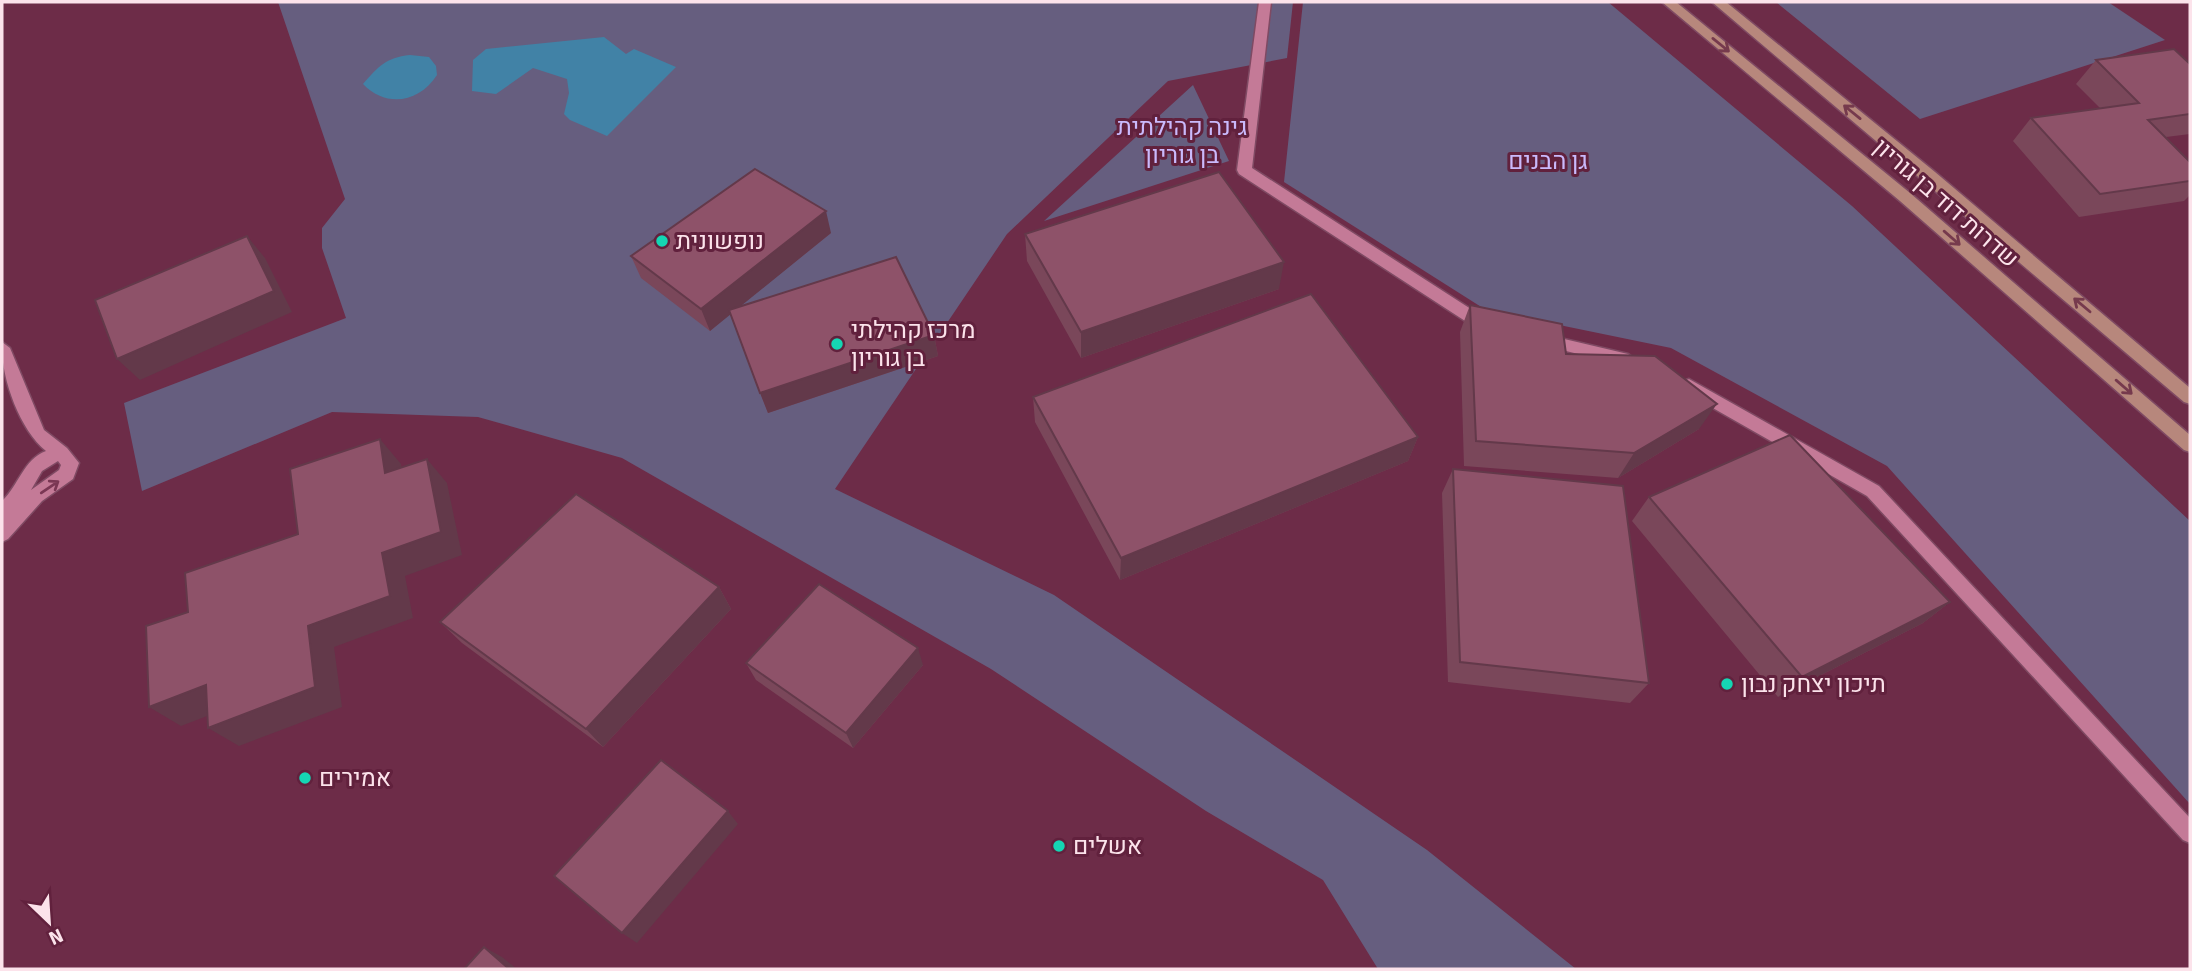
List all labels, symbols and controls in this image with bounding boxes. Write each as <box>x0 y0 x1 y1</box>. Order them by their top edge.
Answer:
one-way arrow <box>1712 37 1730 53</box>
one-way arrow <box>1843 104 1861 119</box>
park label: גינה קהילתית בן גוריון <box>1117 112 1247 170</box>
street label: שדרות דוד בן גוריון <box>1867 132 2025 274</box>
park label: גן הבנים <box>1508 146 1588 176</box>
place label: נופשונית <box>676 226 764 256</box>
one-way arrow <box>1943 230 1961 246</box>
marker: נופשונית <box>654 233 670 249</box>
one-way arrow <box>2074 297 2092 313</box>
place label: מרכז קהילתי בן גוריון <box>851 315 976 373</box>
marker: מרכז קהילתי בן גוריון <box>829 336 845 352</box>
one-way arrow <box>2115 379 2133 395</box>
one-way arrow <box>40 480 59 494</box>
place label: תיכון יצחק נבון <box>1741 669 1886 699</box>
marker: תיכון יצחק נבון <box>1719 676 1735 692</box>
place label: אמירים <box>319 763 391 793</box>
marker: אמירים <box>297 770 313 786</box>
place label: אשלים <box>1073 831 1142 861</box>
marker: אשלים <box>1051 838 1067 854</box>
north arrow <box>14 887 84 957</box>
text: N <box>45 923 67 950</box>

